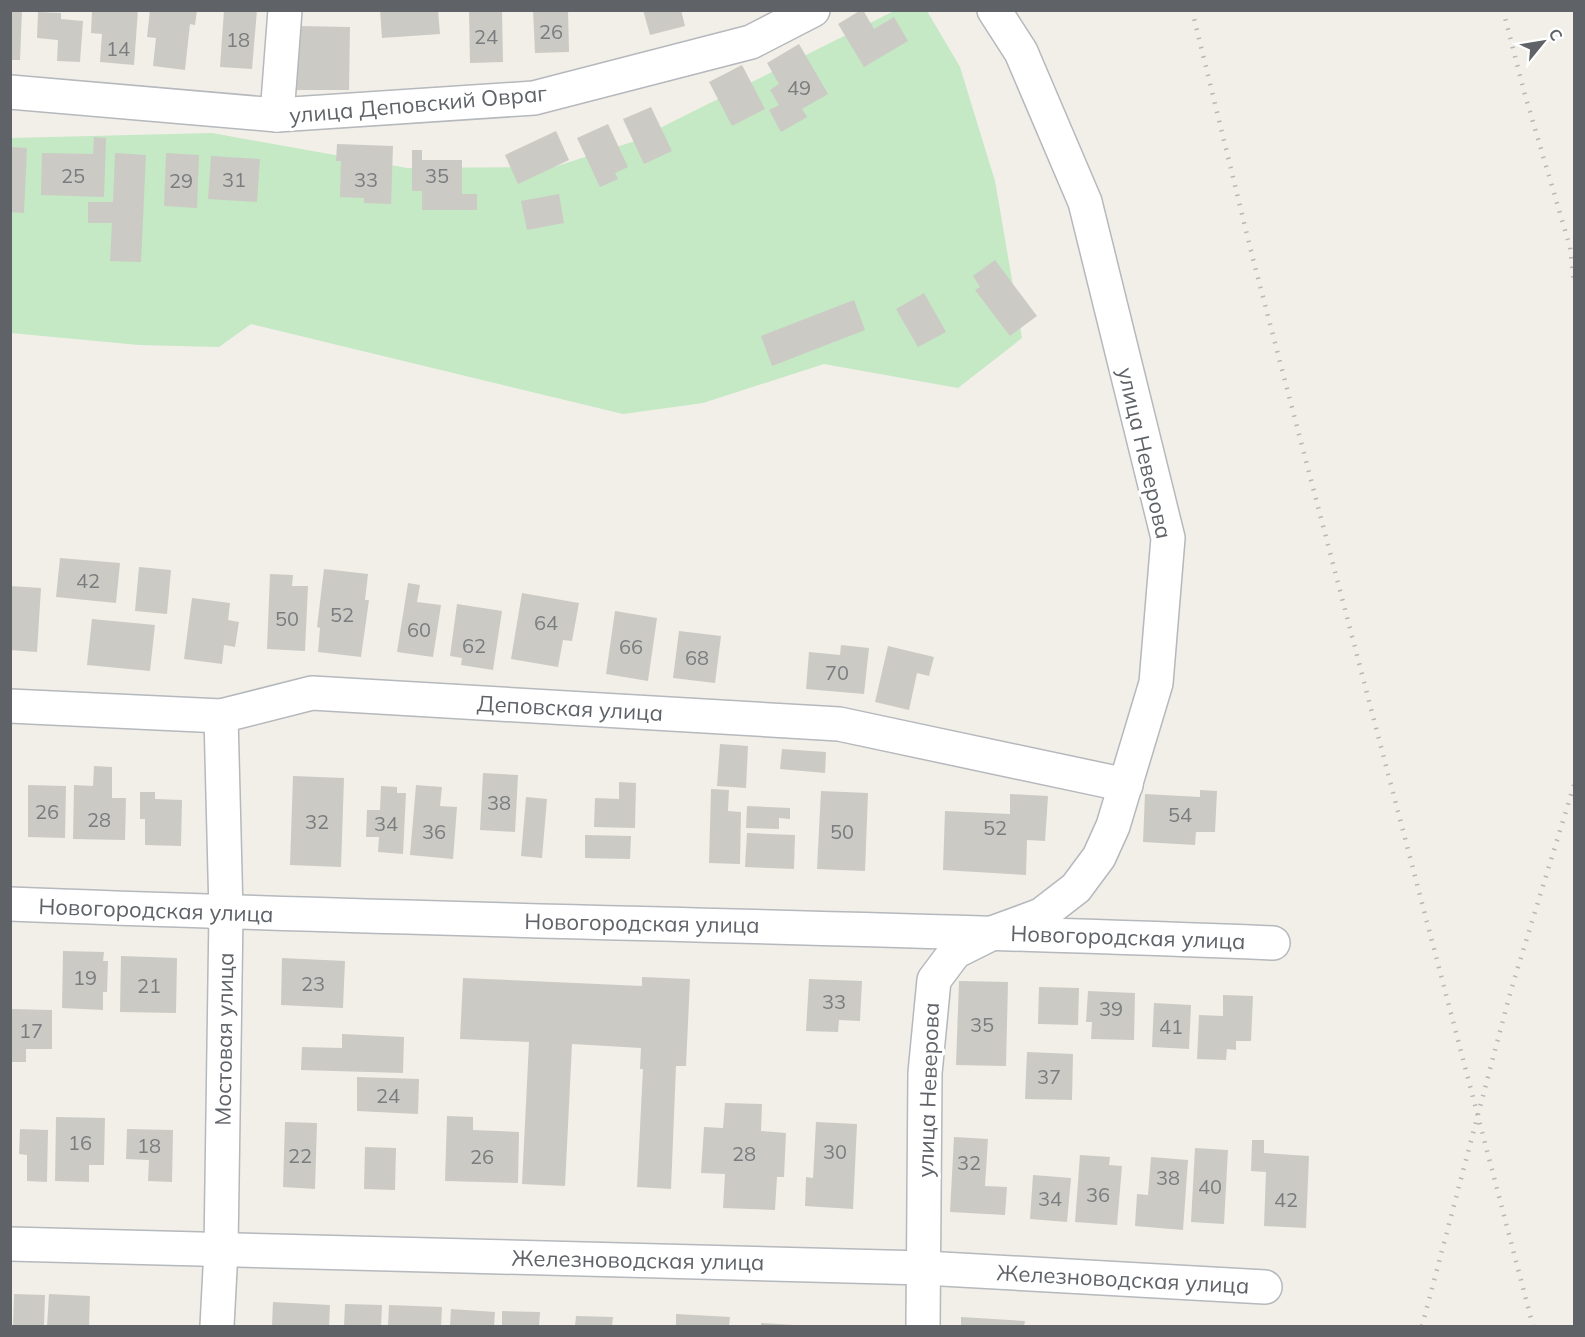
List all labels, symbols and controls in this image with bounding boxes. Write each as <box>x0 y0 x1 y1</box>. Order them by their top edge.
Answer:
north arrow <box>1513 12 1573 72</box>
house number: 26 <box>539 19 563 44</box>
house number: 24 <box>474 24 498 49</box>
text: С <box>1545 25 1567 44</box>
house number: 18 <box>226 27 250 52</box>
house number: 14 <box>106 36 130 61</box>
house number: 49 <box>787 75 811 100</box>
street label: улица Деповский Овраг <box>288 79 548 129</box>
house number: 25 <box>61 163 85 188</box>
house number: 35 <box>425 163 449 188</box>
house number: 31 <box>222 167 246 192</box>
house number: 33 <box>354 167 378 192</box>
house number: 29 <box>169 168 193 193</box>
street label: улица Неверова <box>1112 364 1178 542</box>
house number: 42 <box>76 568 100 593</box>
house number: 52 <box>330 602 354 627</box>
house number: 50 <box>275 606 299 631</box>
house number: 64 <box>534 610 558 635</box>
house number: 60 <box>407 617 431 642</box>
house number: 62 <box>462 633 486 658</box>
house number: 66 <box>619 634 643 659</box>
house number: 68 <box>685 645 709 670</box>
house number: 70 <box>825 660 849 685</box>
street label: Деповская улица <box>476 689 664 727</box>
house number: 38 <box>487 790 511 815</box>
house number: 26 <box>35 799 59 824</box>
house number: 54 <box>1168 802 1192 827</box>
house number: 28 <box>87 807 111 832</box>
house number: 32 <box>305 809 329 834</box>
house number: 34 <box>374 811 398 836</box>
house number: 52 <box>983 815 1007 840</box>
house number: 36 <box>422 819 446 844</box>
house number: 50 <box>830 819 854 844</box>
street label: Новогородская улица <box>38 892 274 928</box>
street label: Новогородская улица <box>524 907 760 939</box>
street label: Новогородская улица <box>1010 919 1246 955</box>
street label: Мостовая улица <box>208 952 240 1126</box>
house number: 19 <box>73 965 97 990</box>
house number: 23 <box>301 971 325 996</box>
house number: 21 <box>137 973 161 998</box>
house number: 33 <box>822 989 846 1014</box>
house number: 39 <box>1099 996 1123 1021</box>
street label: улица Неверова <box>911 1002 945 1178</box>
house number: 35 <box>970 1012 994 1037</box>
house number: 41 <box>1159 1014 1183 1039</box>
house number: 17 <box>19 1018 43 1043</box>
house number: 37 <box>1037 1064 1061 1089</box>
house number: 24 <box>376 1083 400 1108</box>
house number: 16 <box>68 1130 92 1155</box>
house number: 18 <box>137 1133 161 1158</box>
house number: 30 <box>823 1139 847 1164</box>
house number: 28 <box>732 1141 756 1166</box>
house number: 22 <box>288 1143 312 1168</box>
house number: 26 <box>470 1144 494 1169</box>
house number: 32 <box>957 1150 981 1175</box>
house number: 38 <box>1156 1165 1180 1190</box>
house number: 40 <box>1198 1174 1222 1199</box>
house number: 36 <box>1086 1182 1110 1207</box>
house number: 34 <box>1038 1186 1062 1211</box>
house number: 42 <box>1274 1187 1298 1212</box>
street label: Железноводская улица <box>511 1244 765 1276</box>
street label: Железноводская улица <box>996 1258 1250 1300</box>

